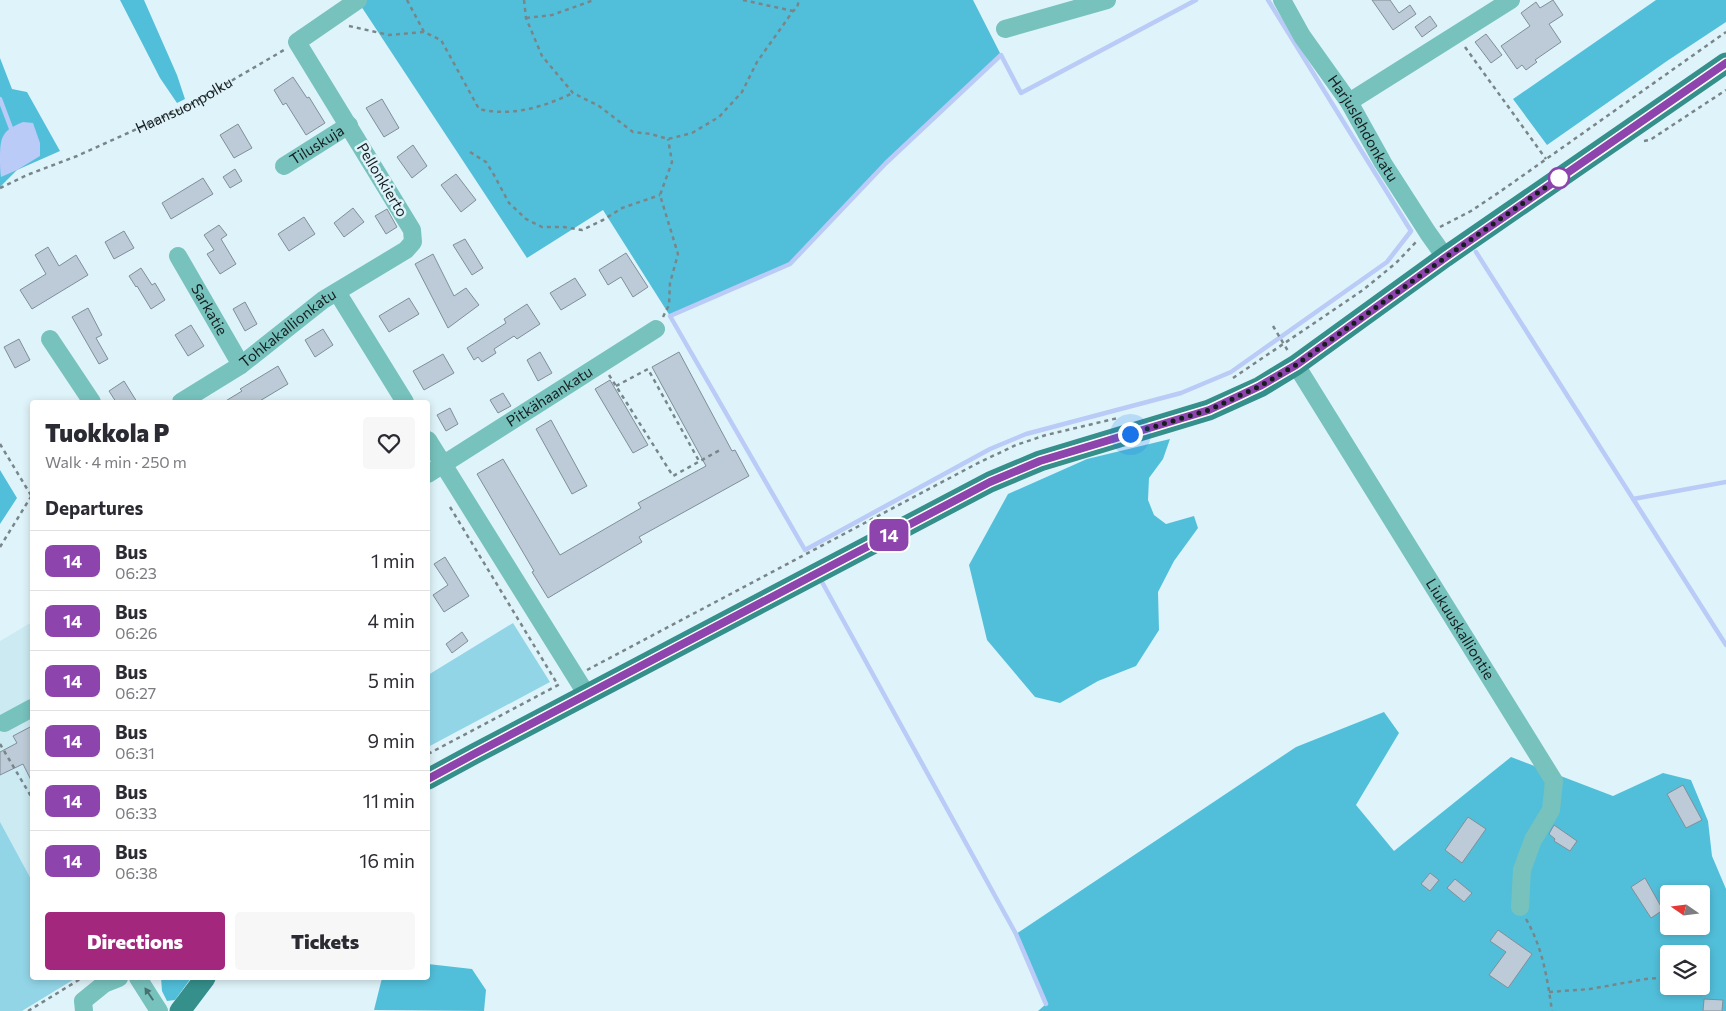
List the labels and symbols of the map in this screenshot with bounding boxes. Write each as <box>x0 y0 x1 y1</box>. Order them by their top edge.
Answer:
street label: Harjuslehdonkatu <box>1325 71 1403 185</box>
street label: Haansuonpolku <box>132 72 235 136</box>
street label: Tiluskuja <box>286 121 347 168</box>
street label: Pellonkierto <box>354 139 412 220</box>
unlabelled marker <box>1548 167 1570 189</box>
street label: Sarkatie <box>188 280 232 338</box>
street label: Tohkakallionkatu <box>235 284 339 371</box>
street label: Pitkähaankatu <box>502 362 596 430</box>
your location <box>1118 422 1143 447</box>
line badge: 14 <box>866 519 912 551</box>
street label: Liukuuskalliontie <box>1423 575 1499 683</box>
north arrow <box>1660 885 1710 935</box>
one-way arrow <box>145 987 154 1001</box>

